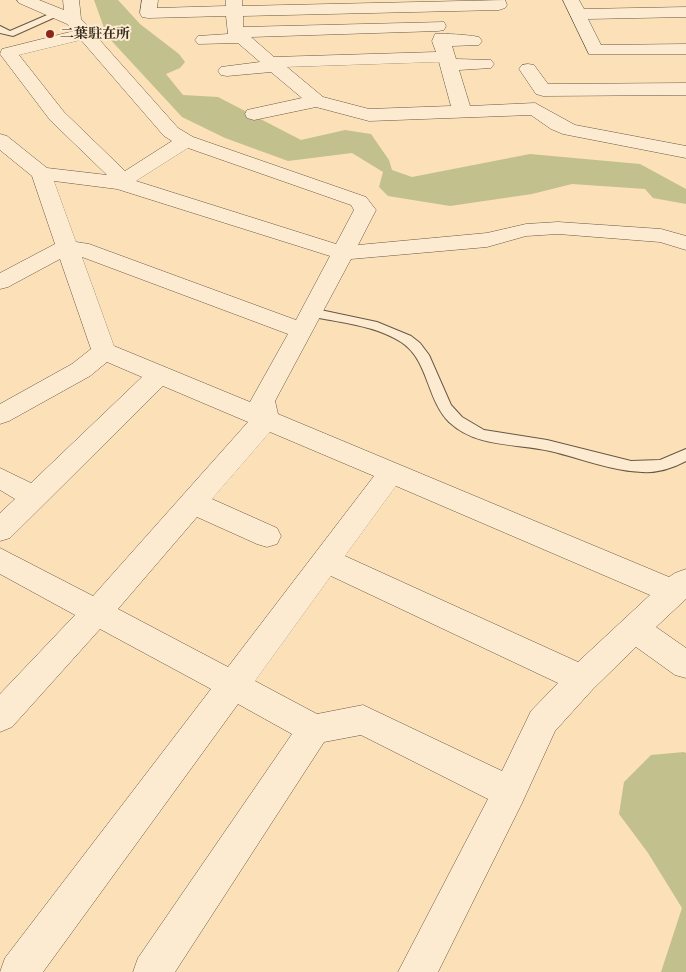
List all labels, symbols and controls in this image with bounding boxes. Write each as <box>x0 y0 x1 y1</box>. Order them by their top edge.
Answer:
place label: 二葉駐在所 <box>60 26 130 42</box>
marker: 二葉駐在所 <box>44 28 56 40</box>

